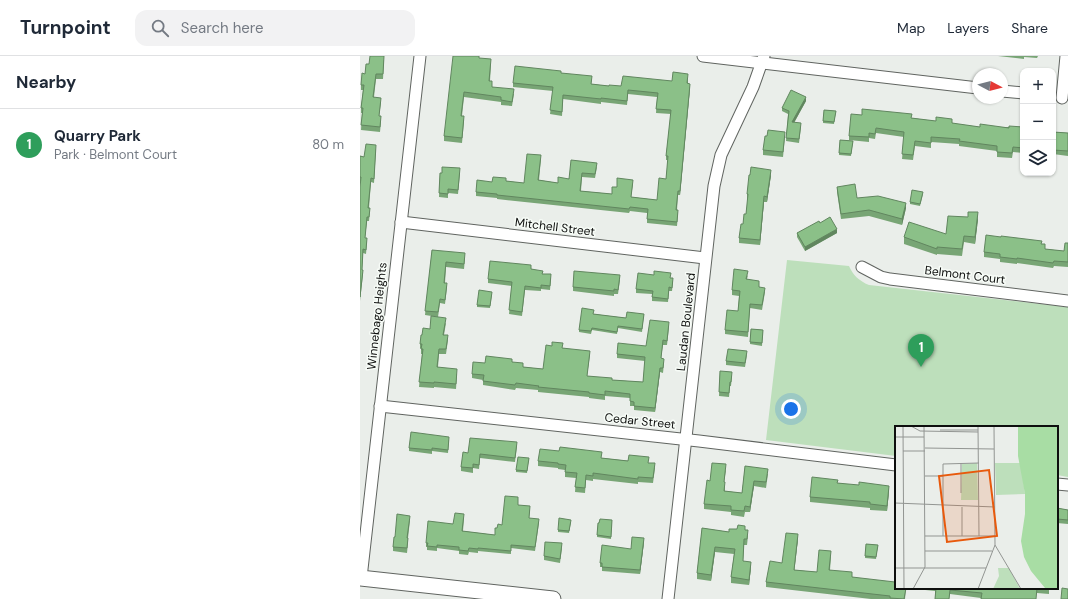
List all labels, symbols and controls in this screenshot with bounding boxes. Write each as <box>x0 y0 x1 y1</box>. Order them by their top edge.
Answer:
search box <box>135 10 415 46</box>
text: Turnpoint <box>20 15 111 40</box>
icon: search <box>149 17 171 39</box>
text: Search here <box>181 18 264 38</box>
text: Map <box>897 19 925 37</box>
text: Layers <box>947 19 989 37</box>
text: Share <box>1011 19 1048 37</box>
north arrow <box>972 68 1008 104</box>
map controls <box>1020 68 1056 176</box>
button: + <box>1020 68 1056 104</box>
text: Nearby <box>16 71 76 93</box>
button: − <box>1020 104 1056 140</box>
text: Quarry Park <box>54 126 141 146</box>
text: 1 <box>27 136 31 153</box>
text: 80 m <box>312 136 344 153</box>
button: layers <box>1020 140 1056 176</box>
text: Park · Belmont Court <box>54 146 177 163</box>
street label: Mitchell Street <box>514 214 596 240</box>
street label: Winnebago Heights <box>363 261 391 371</box>
street label: Belmont Court <box>924 262 1006 288</box>
street label: Laudan Boulevard <box>673 272 699 372</box>
pin: 1 <box>908 334 934 367</box>
your location <box>781 399 801 419</box>
street label: Cedar Street <box>604 409 676 433</box>
inset map <box>895 426 1058 589</box>

